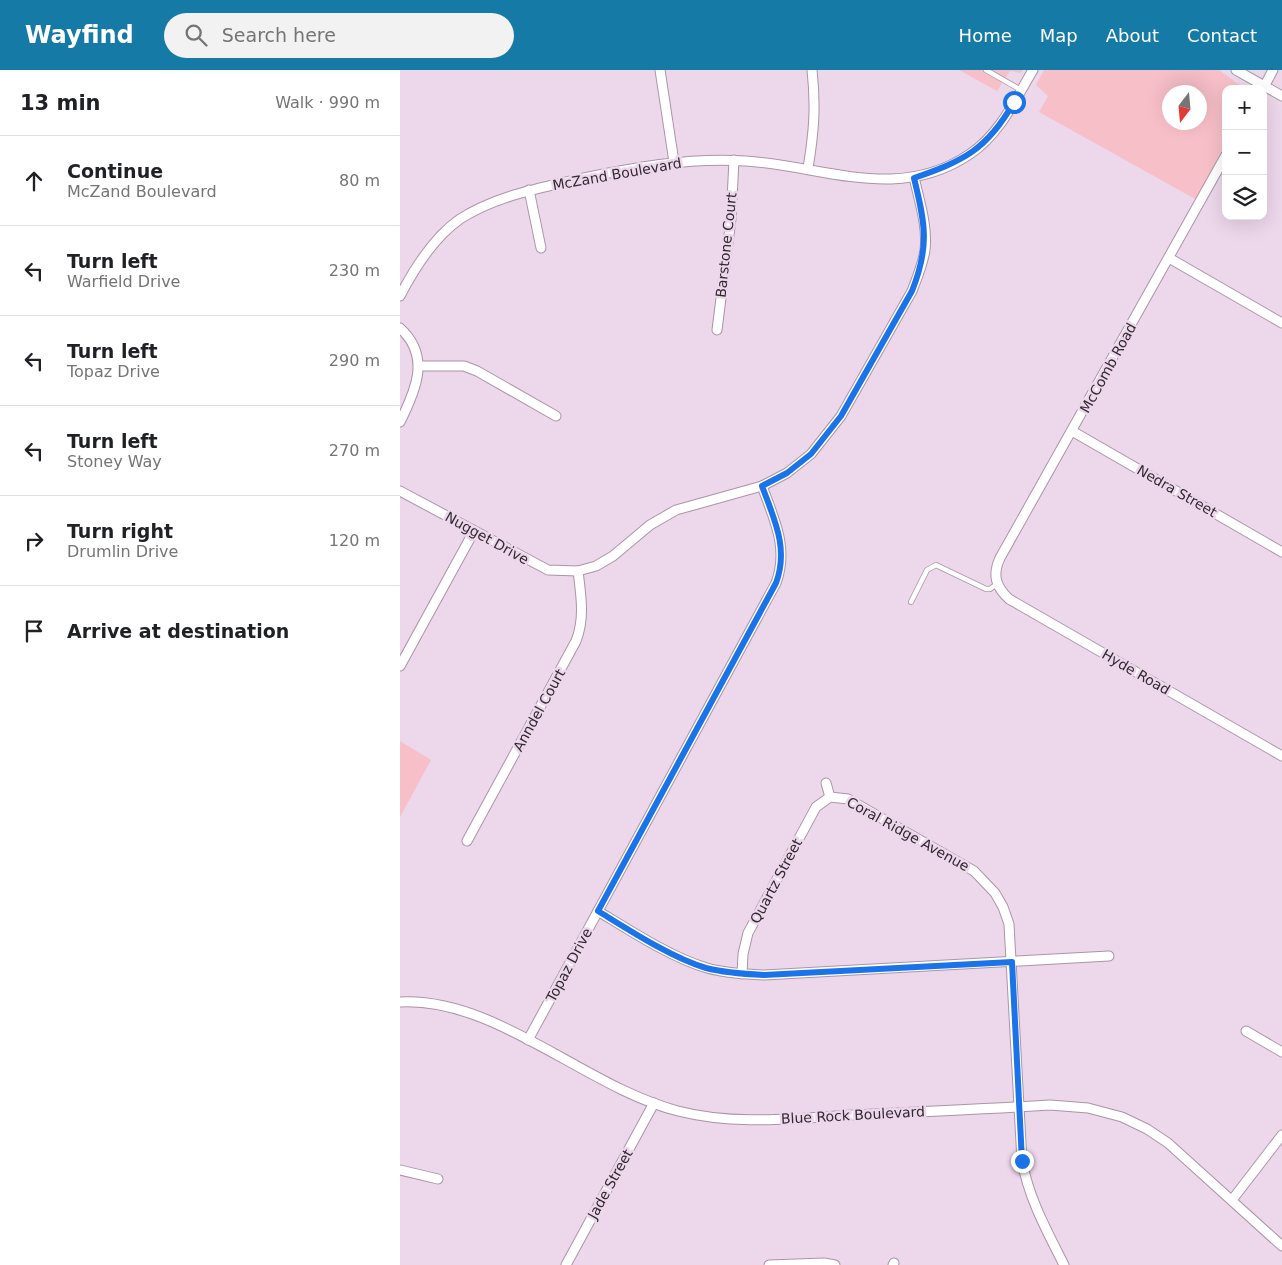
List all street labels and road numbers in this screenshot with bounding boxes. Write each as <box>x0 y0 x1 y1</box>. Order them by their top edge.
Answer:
street label: McZand Boulevard <box>551 155 683 193</box>
street label: Barstone Court <box>713 191 740 298</box>
street label: McComb Road <box>1077 320 1139 416</box>
street label: Nedra Street <box>1134 462 1220 521</box>
street label: Nugget Drive <box>442 508 532 568</box>
street label: Hyde Road <box>1099 646 1173 698</box>
street label: Anndel Court <box>510 666 568 754</box>
street label: Coral Ridge Avenue <box>844 794 972 874</box>
street label: Quartz Street <box>747 835 805 926</box>
street label: Topaz Drive <box>542 925 595 1006</box>
street label: Blue Rock Boulevard <box>781 1103 925 1127</box>
street label: Jade Street <box>584 1146 636 1223</box>

